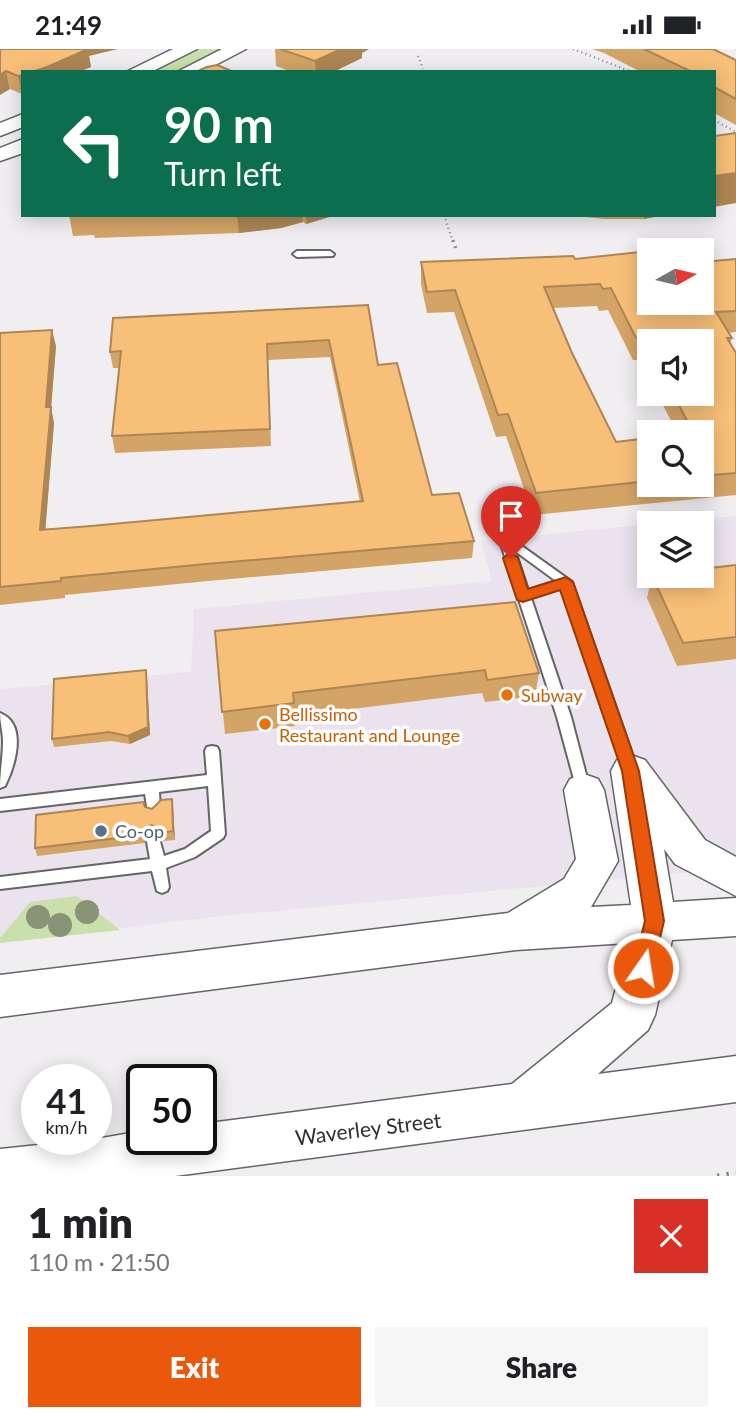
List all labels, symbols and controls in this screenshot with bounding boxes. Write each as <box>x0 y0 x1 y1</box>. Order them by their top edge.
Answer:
text: 21:49 <box>35 9 102 41</box>
text: 90 m <box>164 95 274 153</box>
icon: left <box>49 98 140 189</box>
text: Turn left <box>164 154 281 193</box>
north arrow <box>637 238 714 315</box>
map controls <box>637 238 714 588</box>
button: sound <box>637 329 714 406</box>
button: search <box>637 420 714 497</box>
pin <box>481 486 541 558</box>
icon: arrive <box>492 497 530 535</box>
button: layers <box>637 511 714 588</box>
place label: Subway <box>521 684 583 706</box>
marker: Subway <box>499 687 515 703</box>
place label: Bellissimo Restaurant and Lounge <box>279 703 460 746</box>
marker: Bellissimo Restaurant and Lounge <box>257 716 273 732</box>
place label: Co-op <box>115 820 164 842</box>
marker: Co-op <box>93 823 109 839</box>
position arrow <box>606 931 680 1005</box>
speed limit sign: 50 <box>126 1064 217 1155</box>
text: 41 <box>46 1079 87 1121</box>
street label: Waverley Street <box>294 1107 443 1149</box>
text: km/h <box>45 1116 88 1138</box>
text: 1 min <box>28 1197 133 1247</box>
button: close <box>634 1199 708 1273</box>
text: 110 m · 21:50 <box>28 1248 170 1276</box>
button: Exit <box>28 1327 361 1407</box>
button: Share <box>375 1327 708 1407</box>

